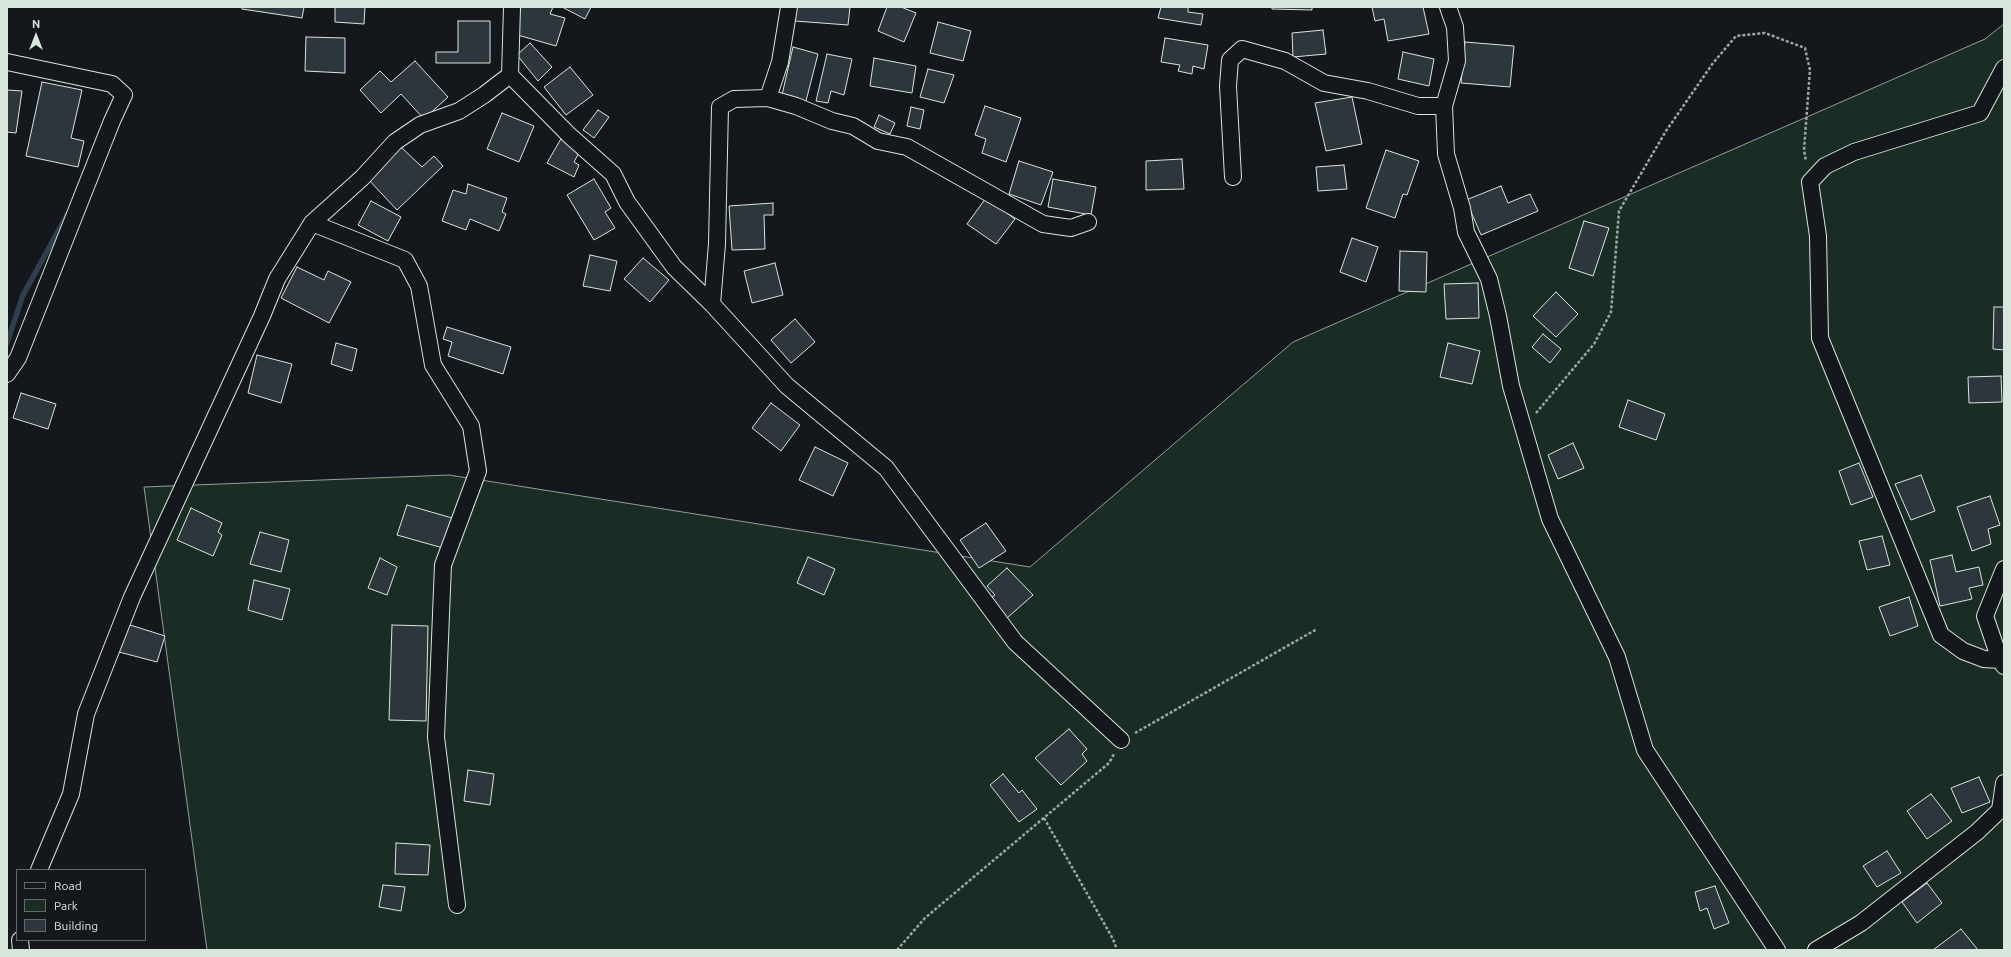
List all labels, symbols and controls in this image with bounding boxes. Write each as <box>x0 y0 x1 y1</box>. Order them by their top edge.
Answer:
north arrow <box>16 16 56 56</box>
text: N <box>32 18 40 30</box>
legend <box>16 869 146 941</box>
text: Road <box>54 879 82 892</box>
text: Park <box>54 899 78 912</box>
text: Building <box>54 919 98 932</box>

